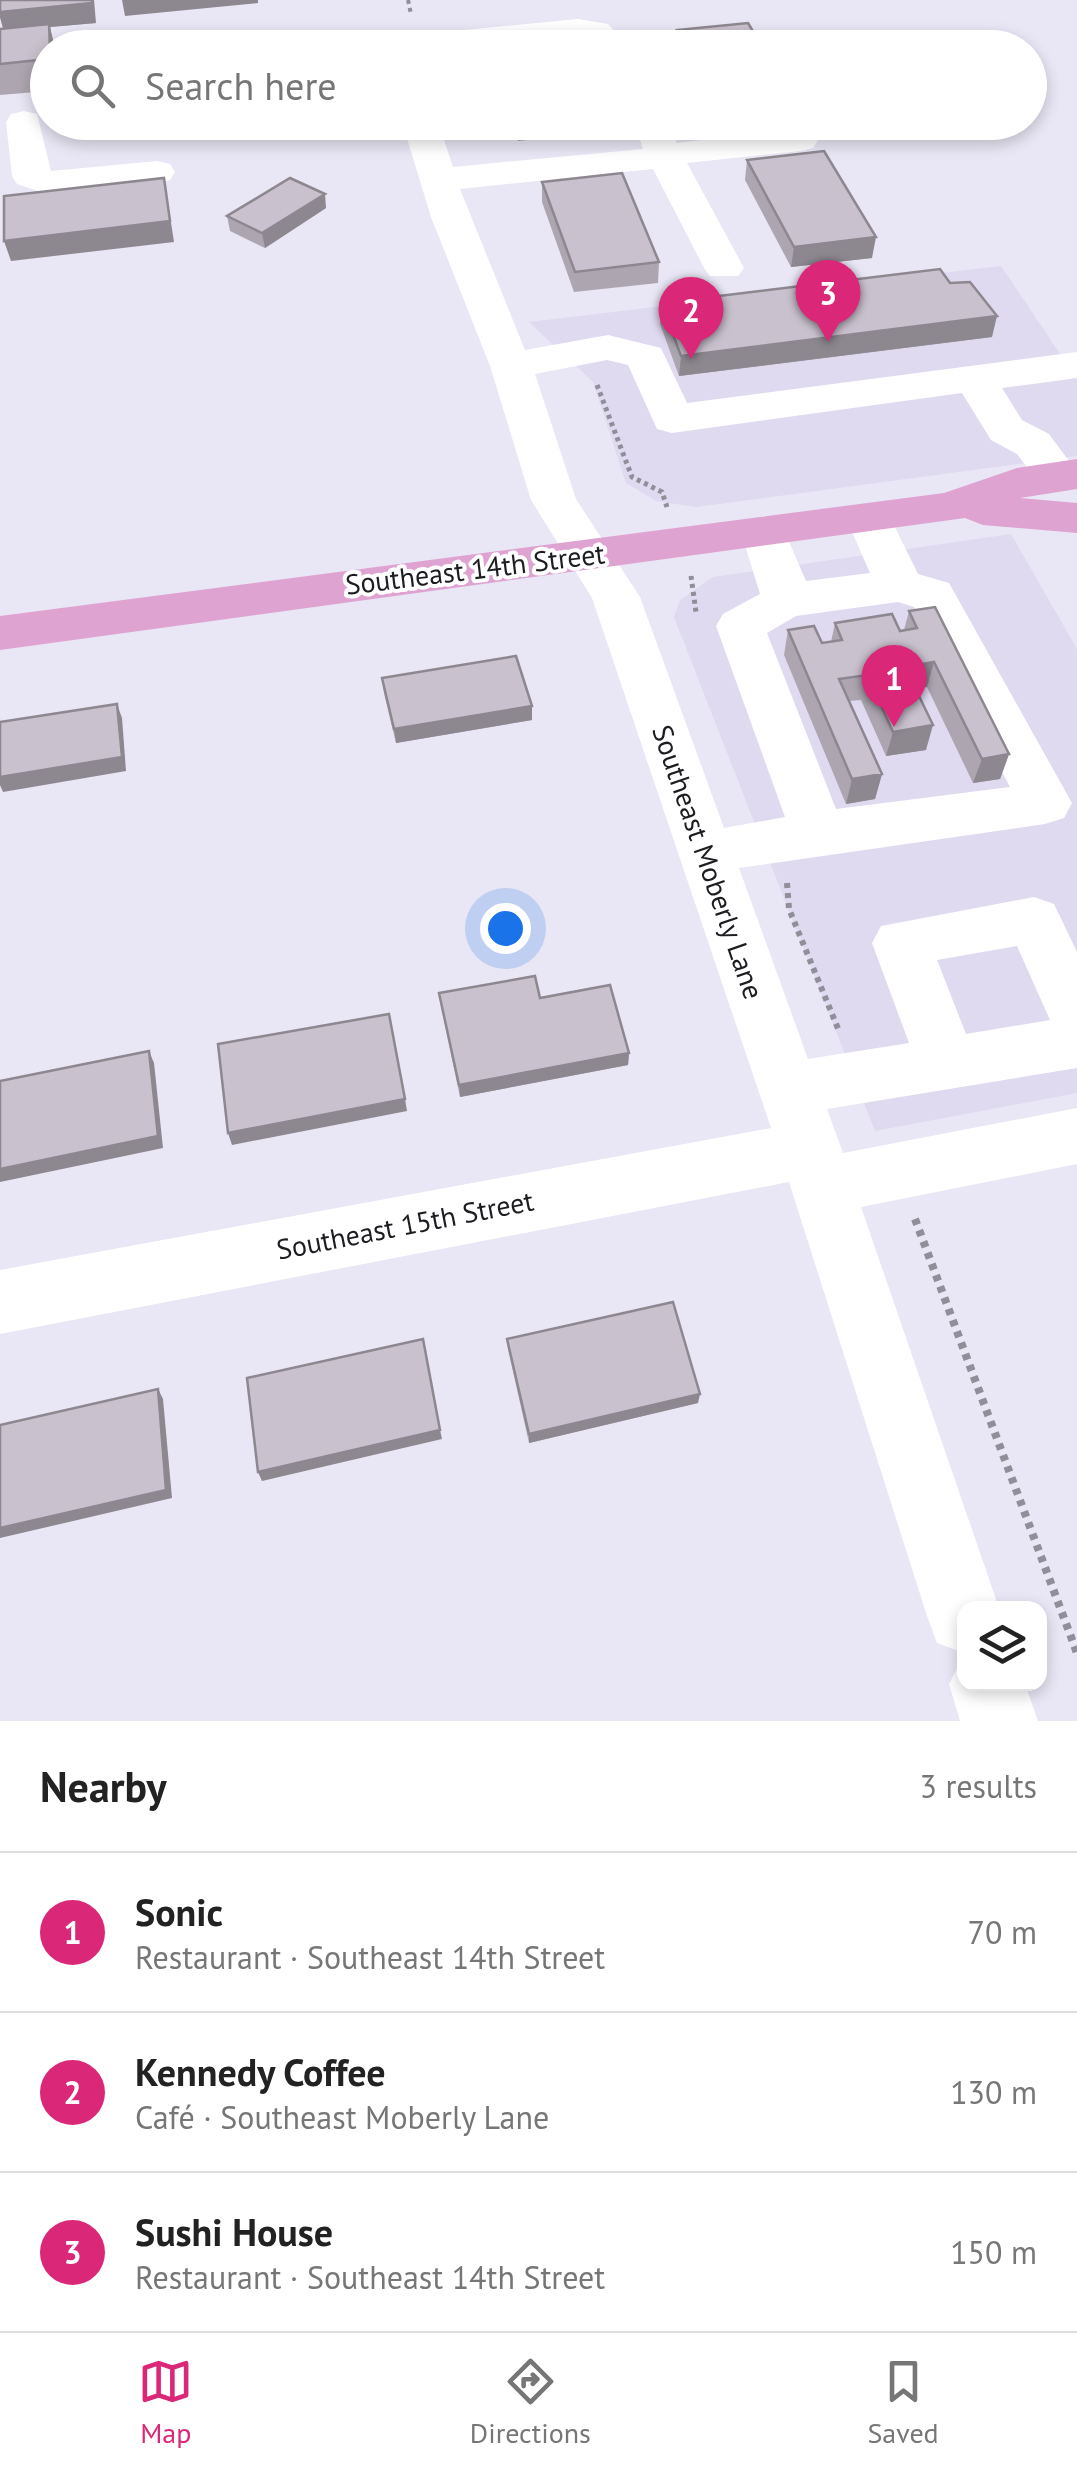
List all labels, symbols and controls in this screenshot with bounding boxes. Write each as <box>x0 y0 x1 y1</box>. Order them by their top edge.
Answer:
search box <box>30 30 1047 140</box>
icon: search <box>65 58 120 113</box>
text: Search here <box>145 61 337 110</box>
pin: 3 <box>796 260 860 342</box>
pin: 2 <box>658 276 724 359</box>
street label: Southeast 14th Street <box>343 534 607 603</box>
pin: 1 <box>862 644 926 727</box>
street label: Southeast Moberly Lane <box>644 720 773 1004</box>
your location <box>480 903 531 954</box>
street label: Southeast 15th Street <box>273 1181 537 1268</box>
map controls <box>957 1601 1047 1691</box>
button: layers <box>957 1601 1047 1691</box>
text: Nearby <box>40 1759 167 1814</box>
text: 3 results <box>919 1765 1037 1807</box>
text: Sonic <box>135 1887 223 1936</box>
text: 1 <box>63 1911 82 1953</box>
text: 70 m <box>968 1911 1037 1953</box>
text: Restaurant · Southeast 14th Street <box>135 1936 605 1978</box>
text: Kennedy Coffee <box>135 2047 386 2096</box>
text: 2 <box>63 2071 82 2113</box>
text: 130 m <box>950 2071 1037 2113</box>
text: Café · Southeast Moberly Lane <box>135 2096 549 2138</box>
text: Sushi House <box>135 2207 333 2256</box>
text: 3 <box>63 2231 82 2273</box>
text: 150 m <box>950 2231 1037 2273</box>
text: Restaurant · Southeast 14th Street <box>135 2256 605 2298</box>
tab: Map <box>138 2354 193 2451</box>
tab: Directions <box>470 2354 591 2451</box>
tab: Saved <box>867 2354 939 2451</box>

